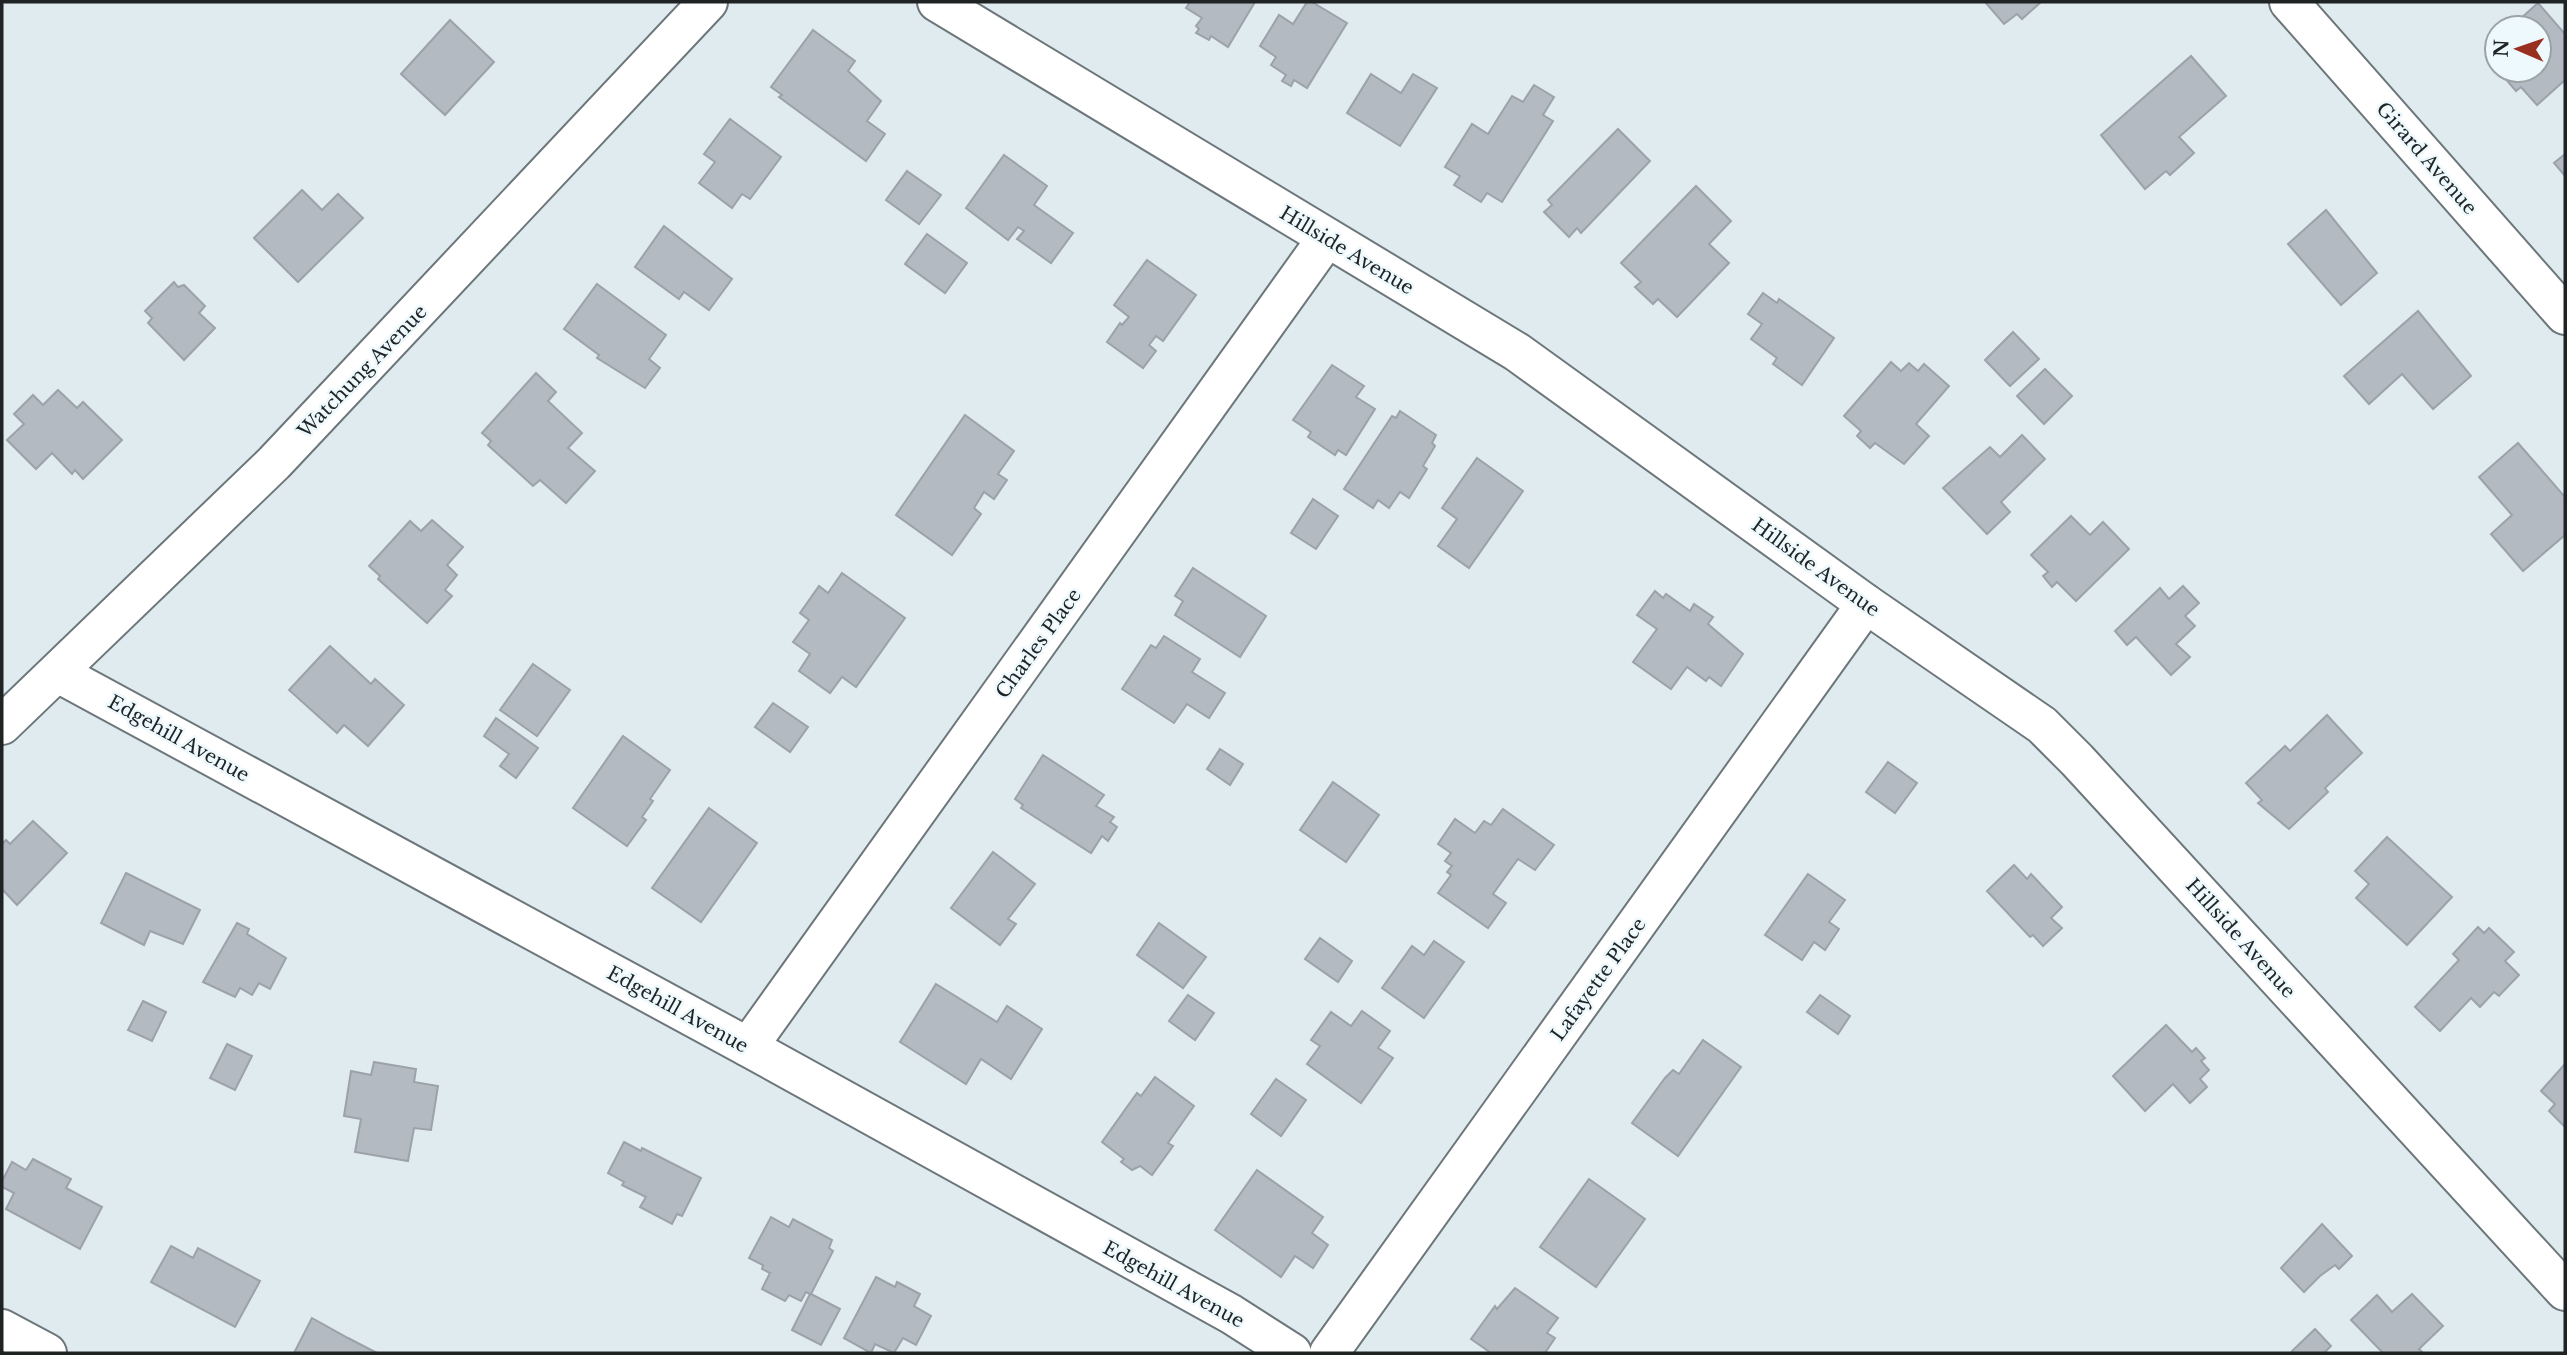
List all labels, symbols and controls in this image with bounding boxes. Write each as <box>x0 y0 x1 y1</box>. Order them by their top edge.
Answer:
north arrow <box>2483 14 2553 84</box>
text: N <box>2490 39 2513 58</box>
street label: Girard Avenue <box>2372 97 2482 219</box>
street label: Hillside Avenue <box>1276 201 1418 300</box>
street label: Watchung Avenue <box>292 300 432 443</box>
street label: Hillside Avenue <box>1747 513 1884 621</box>
street label: Charles Place <box>991 584 1086 703</box>
street label: Edgehill Avenue <box>104 690 253 787</box>
street label: Hillside Avenue <box>2181 874 2300 1003</box>
street label: Lafayette Place <box>1546 913 1651 1045</box>
street label: Edgehill Avenue <box>603 961 752 1058</box>
street label: Edgehill Avenue <box>1099 1236 1248 1333</box>

